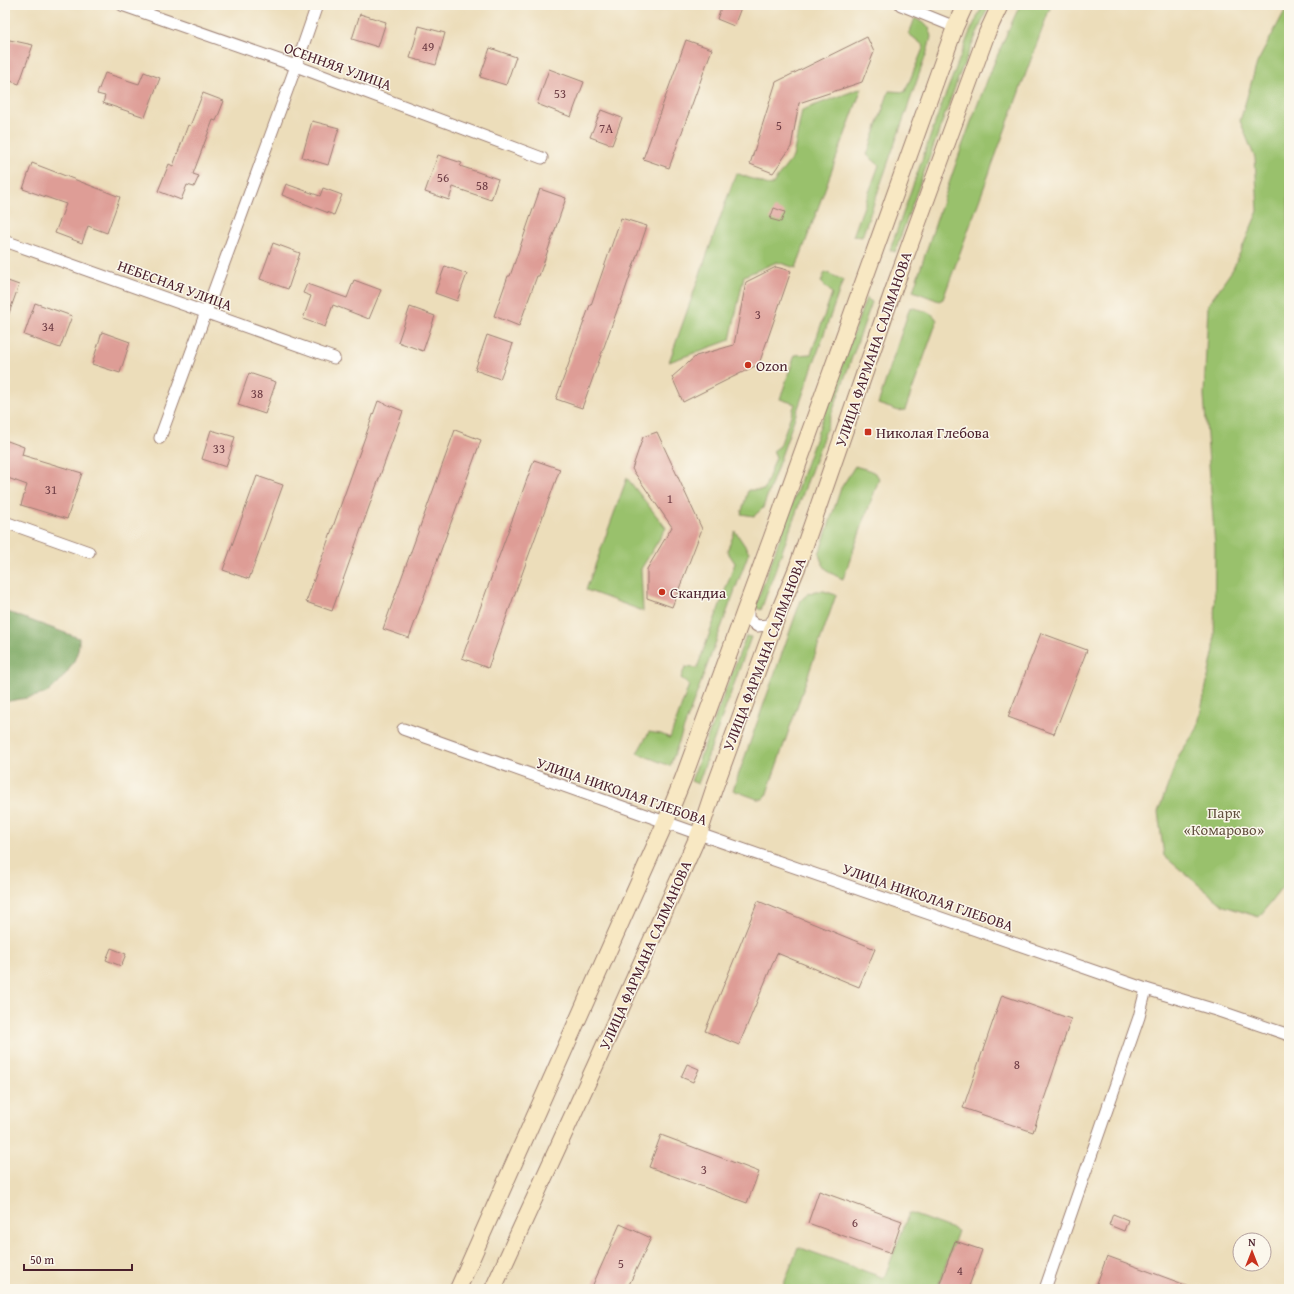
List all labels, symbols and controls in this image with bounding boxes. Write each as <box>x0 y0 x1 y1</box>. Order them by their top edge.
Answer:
street label: ОСЕННЯЯ УЛИЦА <box>281 37 395 95</box>
house number: 49 <box>422 37 434 56</box>
house number: 53 <box>554 84 566 103</box>
house number: 5 <box>776 116 782 135</box>
house number: 7А <box>599 119 613 138</box>
house number: 56 <box>437 168 449 187</box>
house number: 58 <box>476 176 488 195</box>
street label: УЛИЦА ФАРМАНА САЛМАНОВА <box>830 249 916 449</box>
street label: НЕБЕСНАЯ УЛИЦА <box>115 255 235 315</box>
house number: 3 <box>755 305 761 324</box>
house number: 34 <box>42 317 54 336</box>
place label: Ozon <box>756 355 788 376</box>
marker: Ozon <box>743 360 753 370</box>
house number: 38 <box>251 384 263 403</box>
place label: Николая Глебова <box>876 422 990 443</box>
marker: Николая Глебова <box>863 427 873 437</box>
house number: 33 <box>213 439 225 458</box>
house number: 31 <box>45 480 57 499</box>
house number: 1 <box>667 489 673 508</box>
street label: УЛИЦА ФАРМАНА САЛМАНОВА <box>717 554 811 754</box>
place label: Скандиа <box>670 582 727 603</box>
marker: Скандиа <box>657 587 667 597</box>
street label: УЛИЦА НИКОЛАЯ ГЛЕБОВА <box>534 752 710 830</box>
park label: Парк «Комарово» <box>1184 802 1264 840</box>
street label: УЛИЦА ФАРМАНА САЛМАНОВА <box>594 857 696 1053</box>
street label: УЛИЦА НИКОЛАЯ ГЛЕБОВА <box>840 858 1016 936</box>
house number: 8 <box>1014 1055 1020 1074</box>
house number: 3 <box>701 1160 707 1179</box>
house number: 6 <box>852 1213 858 1232</box>
north arrow <box>1232 1232 1272 1272</box>
text: N <box>1248 1234 1256 1250</box>
scale bar <box>24 1246 132 1272</box>
text: 50 m <box>30 1251 54 1268</box>
house number: 5 <box>618 1254 624 1273</box>
house number: 4 <box>957 1261 963 1280</box>

